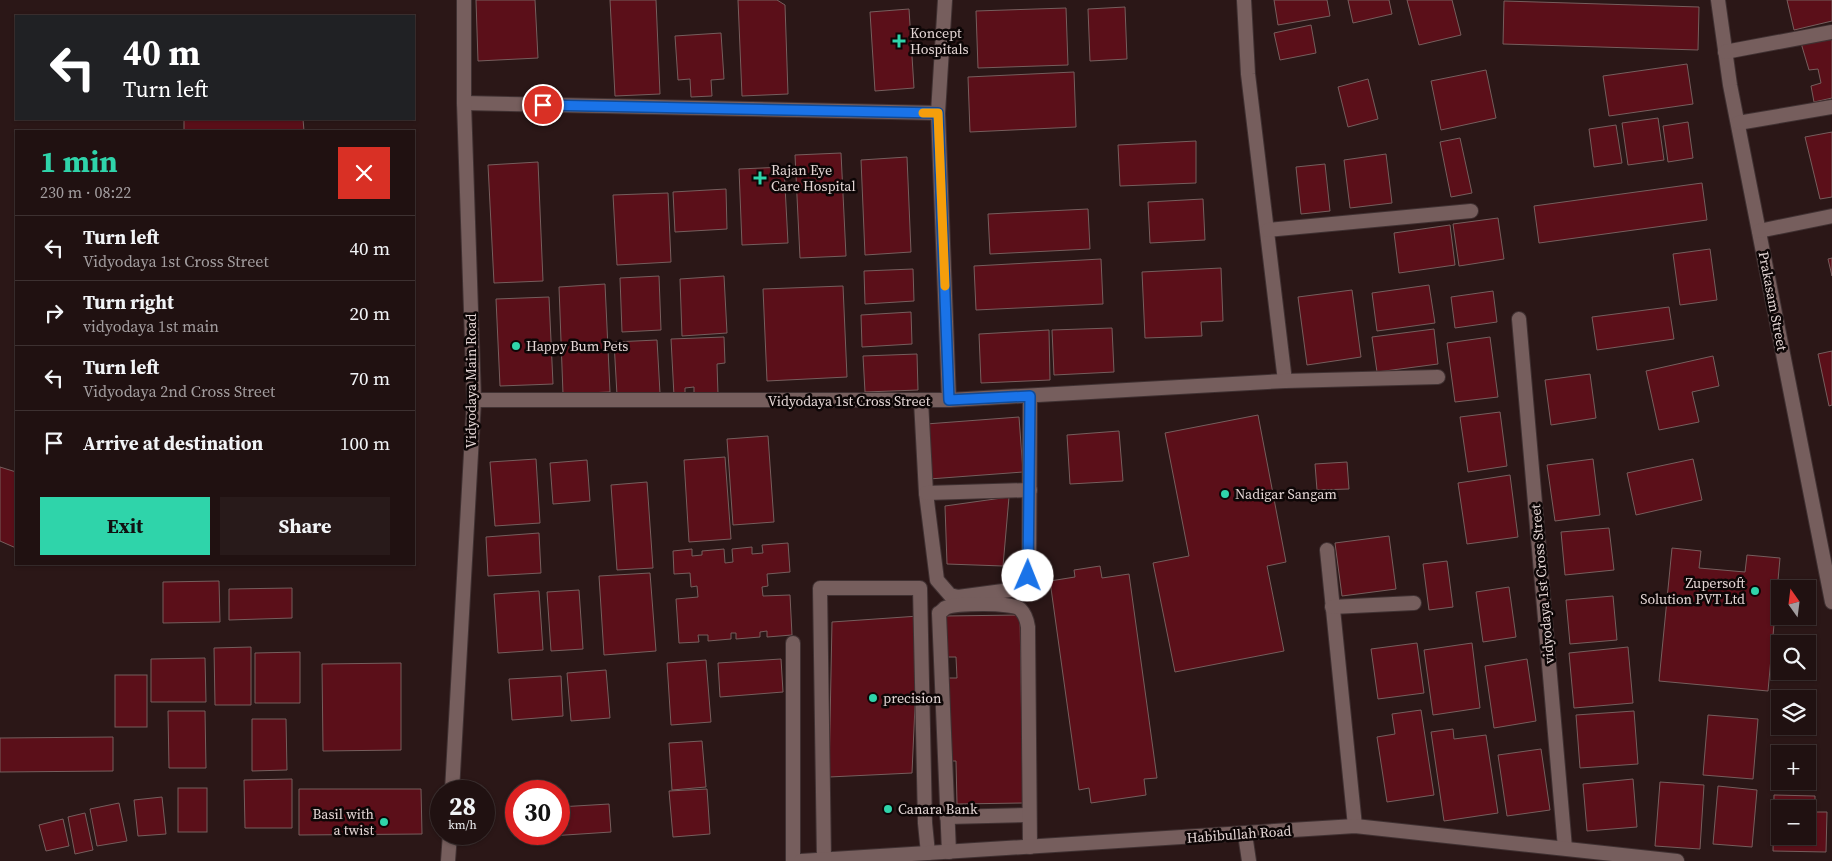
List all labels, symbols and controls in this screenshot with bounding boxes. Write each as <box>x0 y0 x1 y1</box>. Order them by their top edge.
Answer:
place label: Koncept Hospitals <box>910 23 969 59</box>
text: 40 m <box>123 29 200 77</box>
marker: Koncept Hospitals <box>892 34 906 48</box>
icon: left <box>40 35 105 100</box>
text: Turn left <box>123 74 208 104</box>
pin <box>522 84 564 126</box>
icon: arrive <box>529 91 557 119</box>
text: 1 min <box>40 141 118 182</box>
button: close <box>338 147 390 199</box>
place label: Rajan Eye Care Hospital <box>771 160 856 196</box>
marker: Rajan Eye Care Hospital <box>753 171 767 185</box>
text: 230 m · 08:22 <box>40 181 131 203</box>
text: Turn left <box>83 224 159 250</box>
icon: left <box>40 234 68 262</box>
text: 40 m <box>349 235 390 261</box>
text: Vidyodaya 1st Cross Street <box>83 250 269 272</box>
street label: Prakasam Street <box>1754 250 1793 353</box>
text: Turn right <box>83 289 174 315</box>
icon: right <box>40 299 68 327</box>
text: 20 m <box>349 300 390 326</box>
street label: Vidyodaya Main Road <box>461 314 481 448</box>
text: vidyodaya 1st main <box>83 315 219 337</box>
place label: Happy Bum Pets <box>526 336 628 356</box>
marker: Happy Bum Pets <box>510 340 522 352</box>
text: Turn left <box>83 354 159 380</box>
icon: left <box>40 364 68 392</box>
text: 70 m <box>349 365 390 391</box>
text: Vidyodaya 2nd Cross Street <box>83 380 275 402</box>
street label: Vidyodaya 1st Cross Street <box>768 391 931 411</box>
icon: arrive <box>40 429 68 457</box>
text: Arrive at destination <box>83 430 263 456</box>
text: 100 m <box>340 430 390 456</box>
place label: Nadigar Sangam <box>1235 484 1337 504</box>
marker: Nadigar Sangam <box>1219 488 1231 500</box>
button: Exit <box>40 497 210 555</box>
button: Share <box>220 497 390 555</box>
street label: vidyodaya 1st Cross Street <box>1525 503 1559 665</box>
position arrow <box>1001 549 1053 601</box>
place label: Zupersoft Solution PVT Ltd <box>1640 573 1745 609</box>
north arrow <box>1771 580 1816 625</box>
map controls <box>1771 580 1816 845</box>
marker: Zupersoft Solution PVT Ltd <box>1749 585 1761 597</box>
button: search <box>1771 635 1816 680</box>
place label: precision <box>883 688 942 708</box>
button: layers <box>1771 690 1816 735</box>
marker: precision <box>867 692 879 704</box>
button: + <box>1771 745 1816 790</box>
speed limit sign: 30 <box>505 780 570 845</box>
text: 28 <box>449 789 476 823</box>
place label: Canara Bank <box>898 799 978 819</box>
button: − <box>1771 800 1816 845</box>
marker: Canara Bank <box>882 803 894 815</box>
place label: Basil with a twist <box>313 804 374 840</box>
marker: Basil with a twist <box>378 816 390 828</box>
text: km/h <box>448 817 477 833</box>
street label: Habibullah Road <box>1186 820 1292 848</box>

